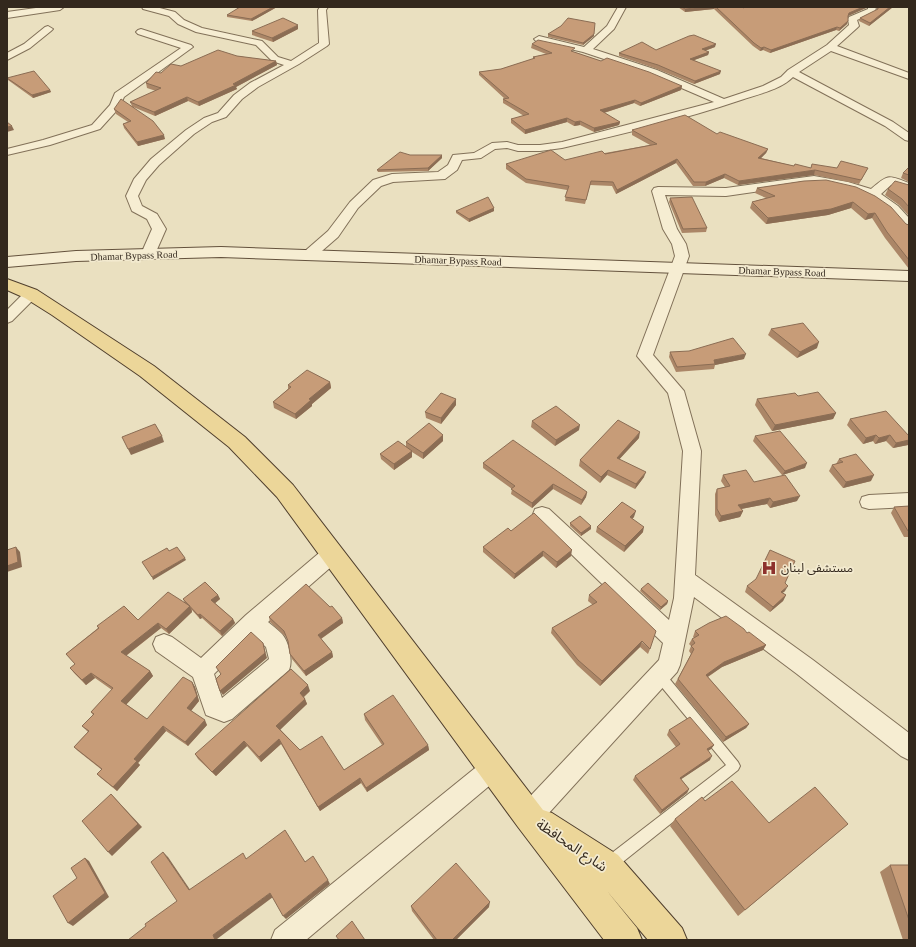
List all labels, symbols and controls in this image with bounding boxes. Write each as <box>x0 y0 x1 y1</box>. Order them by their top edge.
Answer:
street label: Dhamar Bypass Road <box>90 248 178 263</box>
street label: Dhamar Bypass Road <box>414 253 502 268</box>
street label: Dhamar Bypass Road <box>738 264 826 279</box>
hospital icon: مستشفى لبنان <box>760 559 778 577</box>
place label: مستشفى لبنان <box>781 561 853 575</box>
street label: شارع المحافظة <box>532 816 610 877</box>

